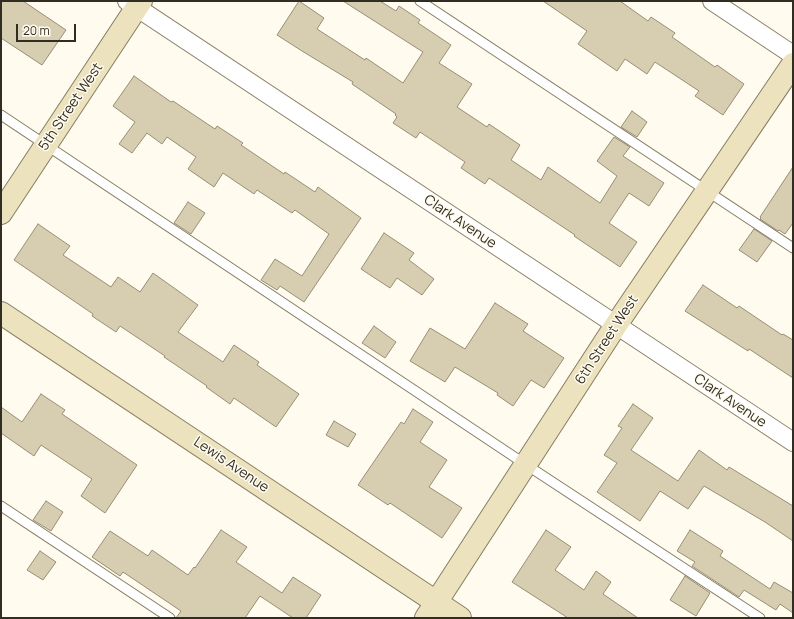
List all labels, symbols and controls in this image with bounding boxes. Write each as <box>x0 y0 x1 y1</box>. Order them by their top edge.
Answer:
scale bar <box>18 16 78 42</box>
text: 20 m <box>23 22 50 39</box>
street label: 5th Street West <box>35 60 107 154</box>
street label: Clark Avenue <box>421 192 499 252</box>
street label: 6th Street West <box>572 292 642 388</box>
street label: Clark Avenue <box>691 371 769 431</box>
street label: Lewis Avenue <box>190 434 272 496</box>

